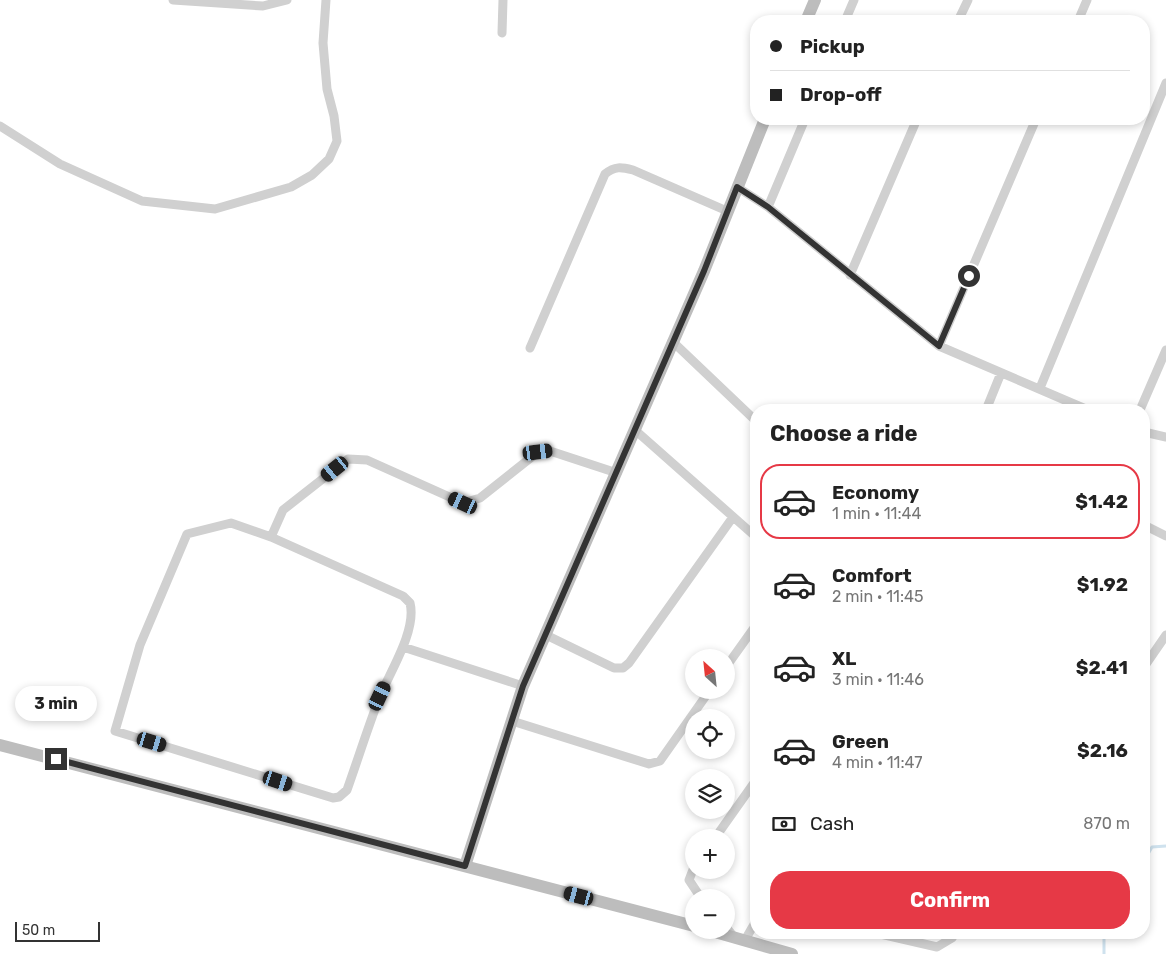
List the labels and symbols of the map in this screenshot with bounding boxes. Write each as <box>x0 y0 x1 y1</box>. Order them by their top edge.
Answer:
route start <box>958 265 980 287</box>
car <box>522 443 553 461</box>
car <box>318 454 351 484</box>
car <box>446 490 479 516</box>
north arrow <box>685 649 735 699</box>
car <box>366 679 393 713</box>
callout: 3 min <box>15 686 97 722</box>
car <box>135 730 168 754</box>
route end <box>45 748 67 770</box>
car <box>261 769 294 793</box>
car <box>562 885 595 907</box>
scale bar <box>15 919 100 942</box>

